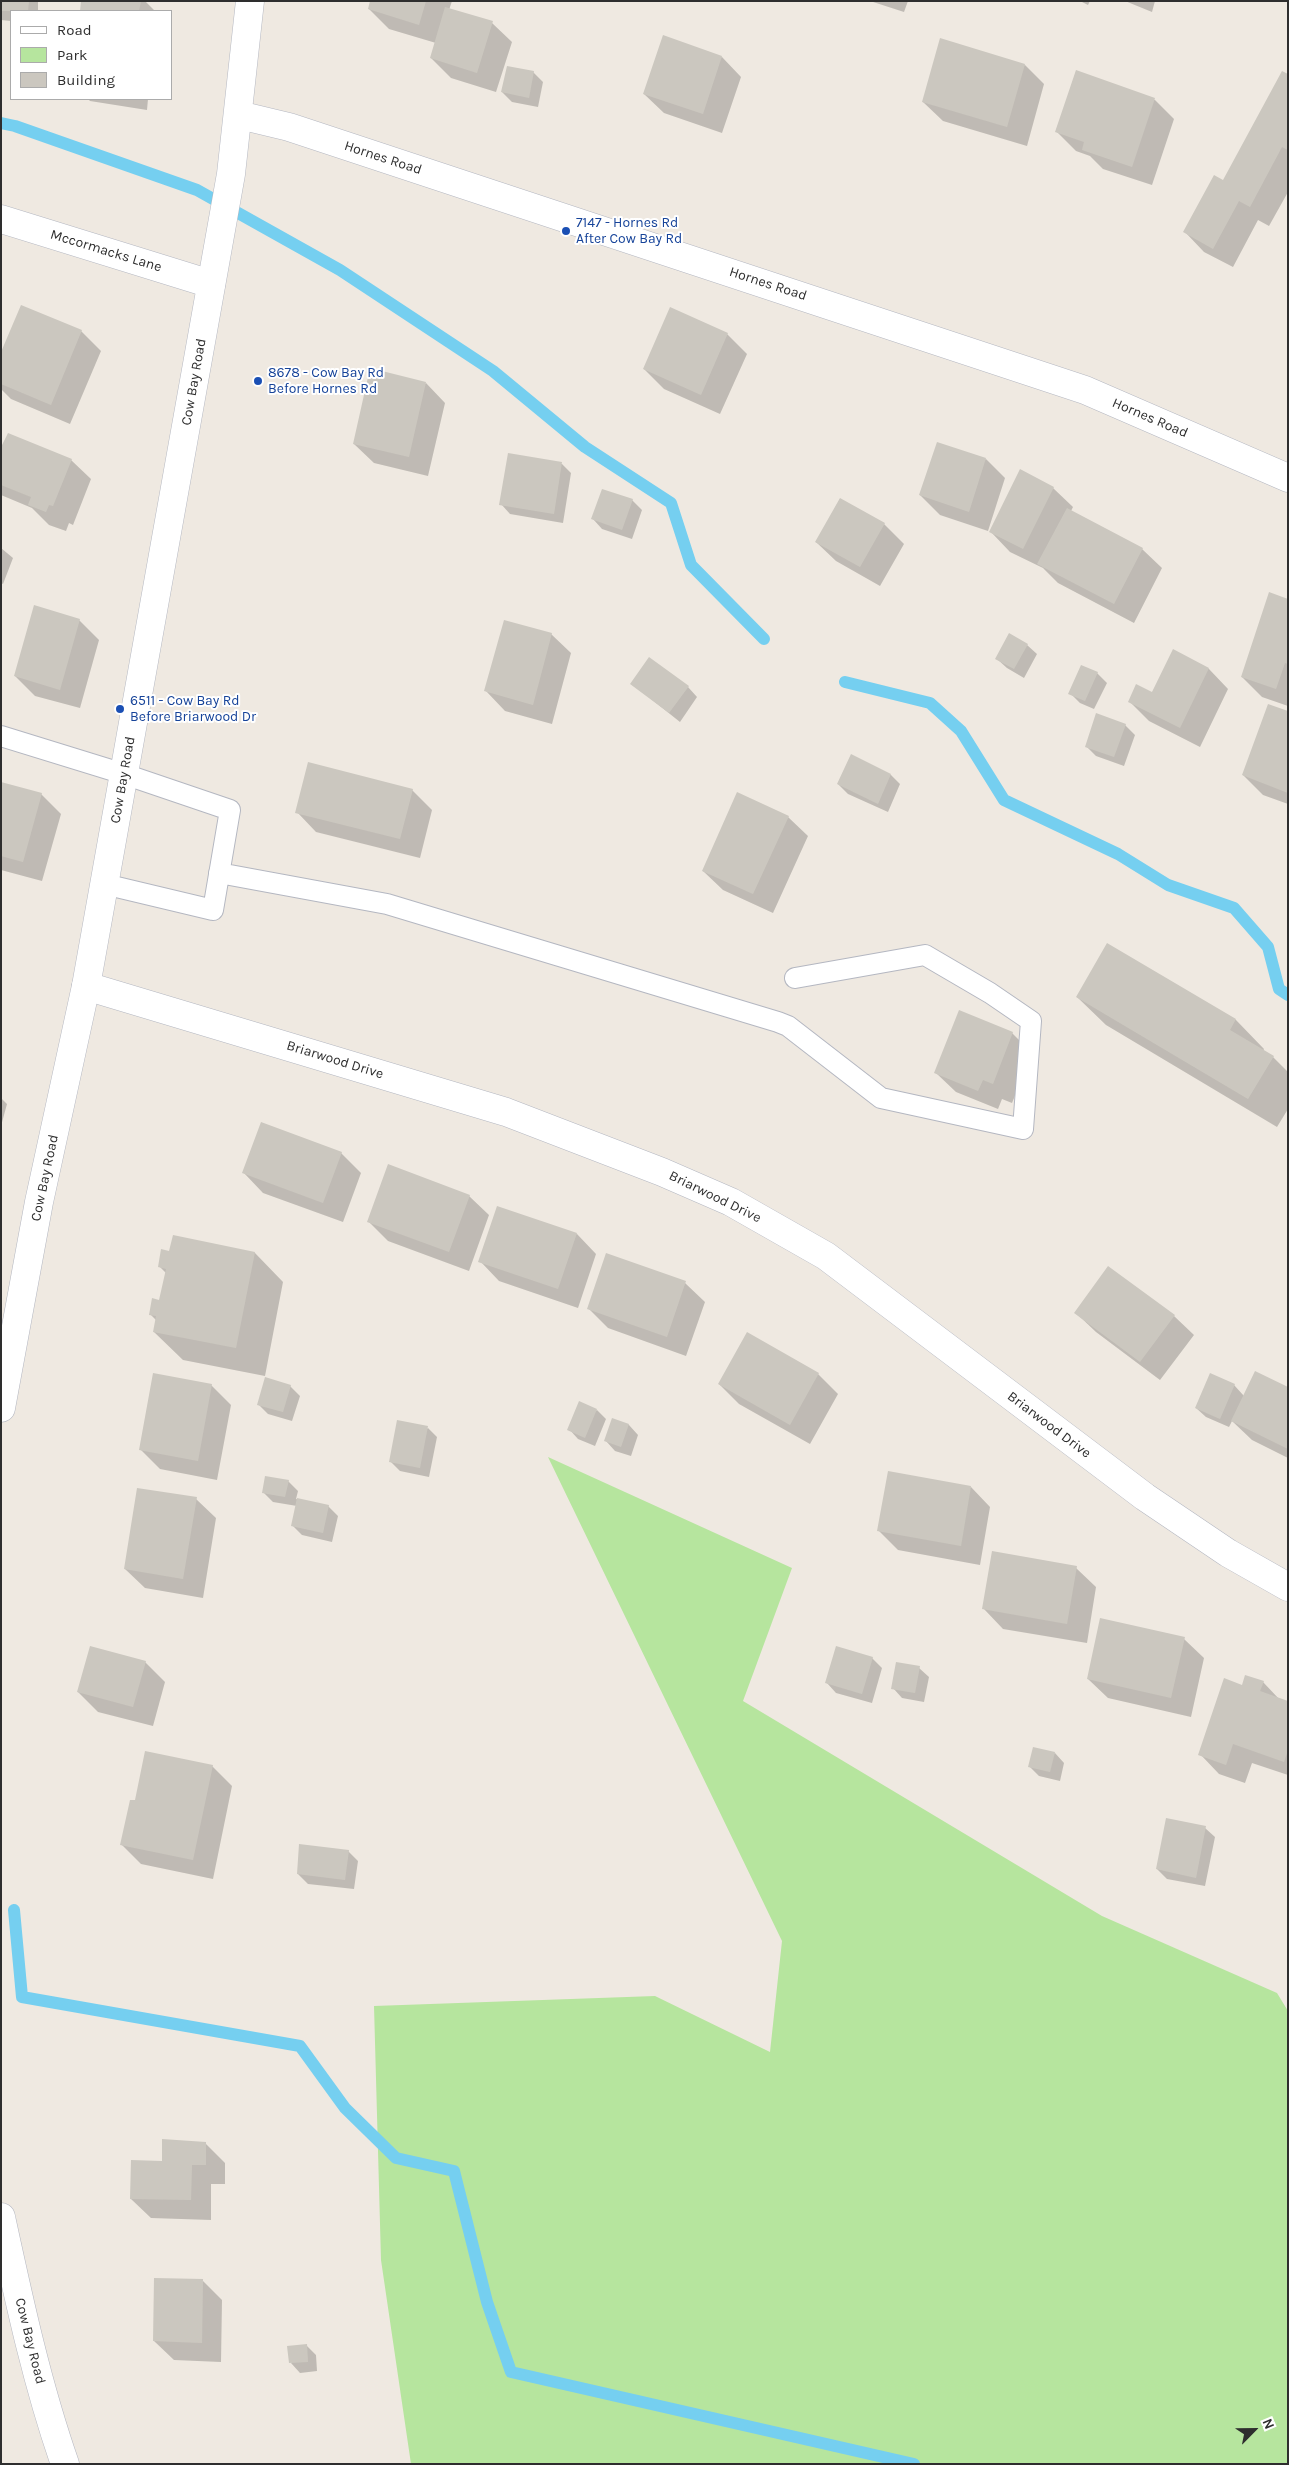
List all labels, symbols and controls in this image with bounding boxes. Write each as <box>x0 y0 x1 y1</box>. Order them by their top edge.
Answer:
legend <box>10 10 172 100</box>
text: Road <box>57 21 92 39</box>
text: Park <box>57 46 87 64</box>
text: Building <box>57 71 115 89</box>
street label: Hornes Road <box>342 138 424 178</box>
place label: 7147 - Hornes Rd After Cow Bay Rd <box>576 215 682 248</box>
marker: 7147 - Hornes Rd After Cow Bay Rd <box>560 225 572 237</box>
street label: Mccormacks Lane <box>48 226 164 276</box>
street label: Hornes Road <box>727 264 809 304</box>
street label: Cow Bay Road <box>178 337 210 427</box>
place label: 8678 - Cow Bay Rd Before Hornes Rd <box>268 365 384 398</box>
marker: 8678 - Cow Bay Rd Before Hornes Rd <box>252 375 264 387</box>
street label: Hornes Road <box>1110 395 1190 441</box>
place label: 6511 - Cow Bay Rd Before Briarwood Dr <box>130 693 256 726</box>
marker: 6511 - Cow Bay Rd Before Briarwood Dr <box>114 703 126 715</box>
street label: Cow Bay Road <box>107 735 139 825</box>
street label: Briarwood Drive <box>285 1037 385 1083</box>
street label: Cow Bay Road <box>28 1133 62 1223</box>
street label: Briarwood Drive <box>666 1167 764 1227</box>
street label: Briarwood Drive <box>1004 1388 1094 1462</box>
street label: Cow Bay Road <box>11 2296 49 2386</box>
north arrow <box>1229 2405 1279 2455</box>
text: N <box>1258 2416 1278 2432</box>

